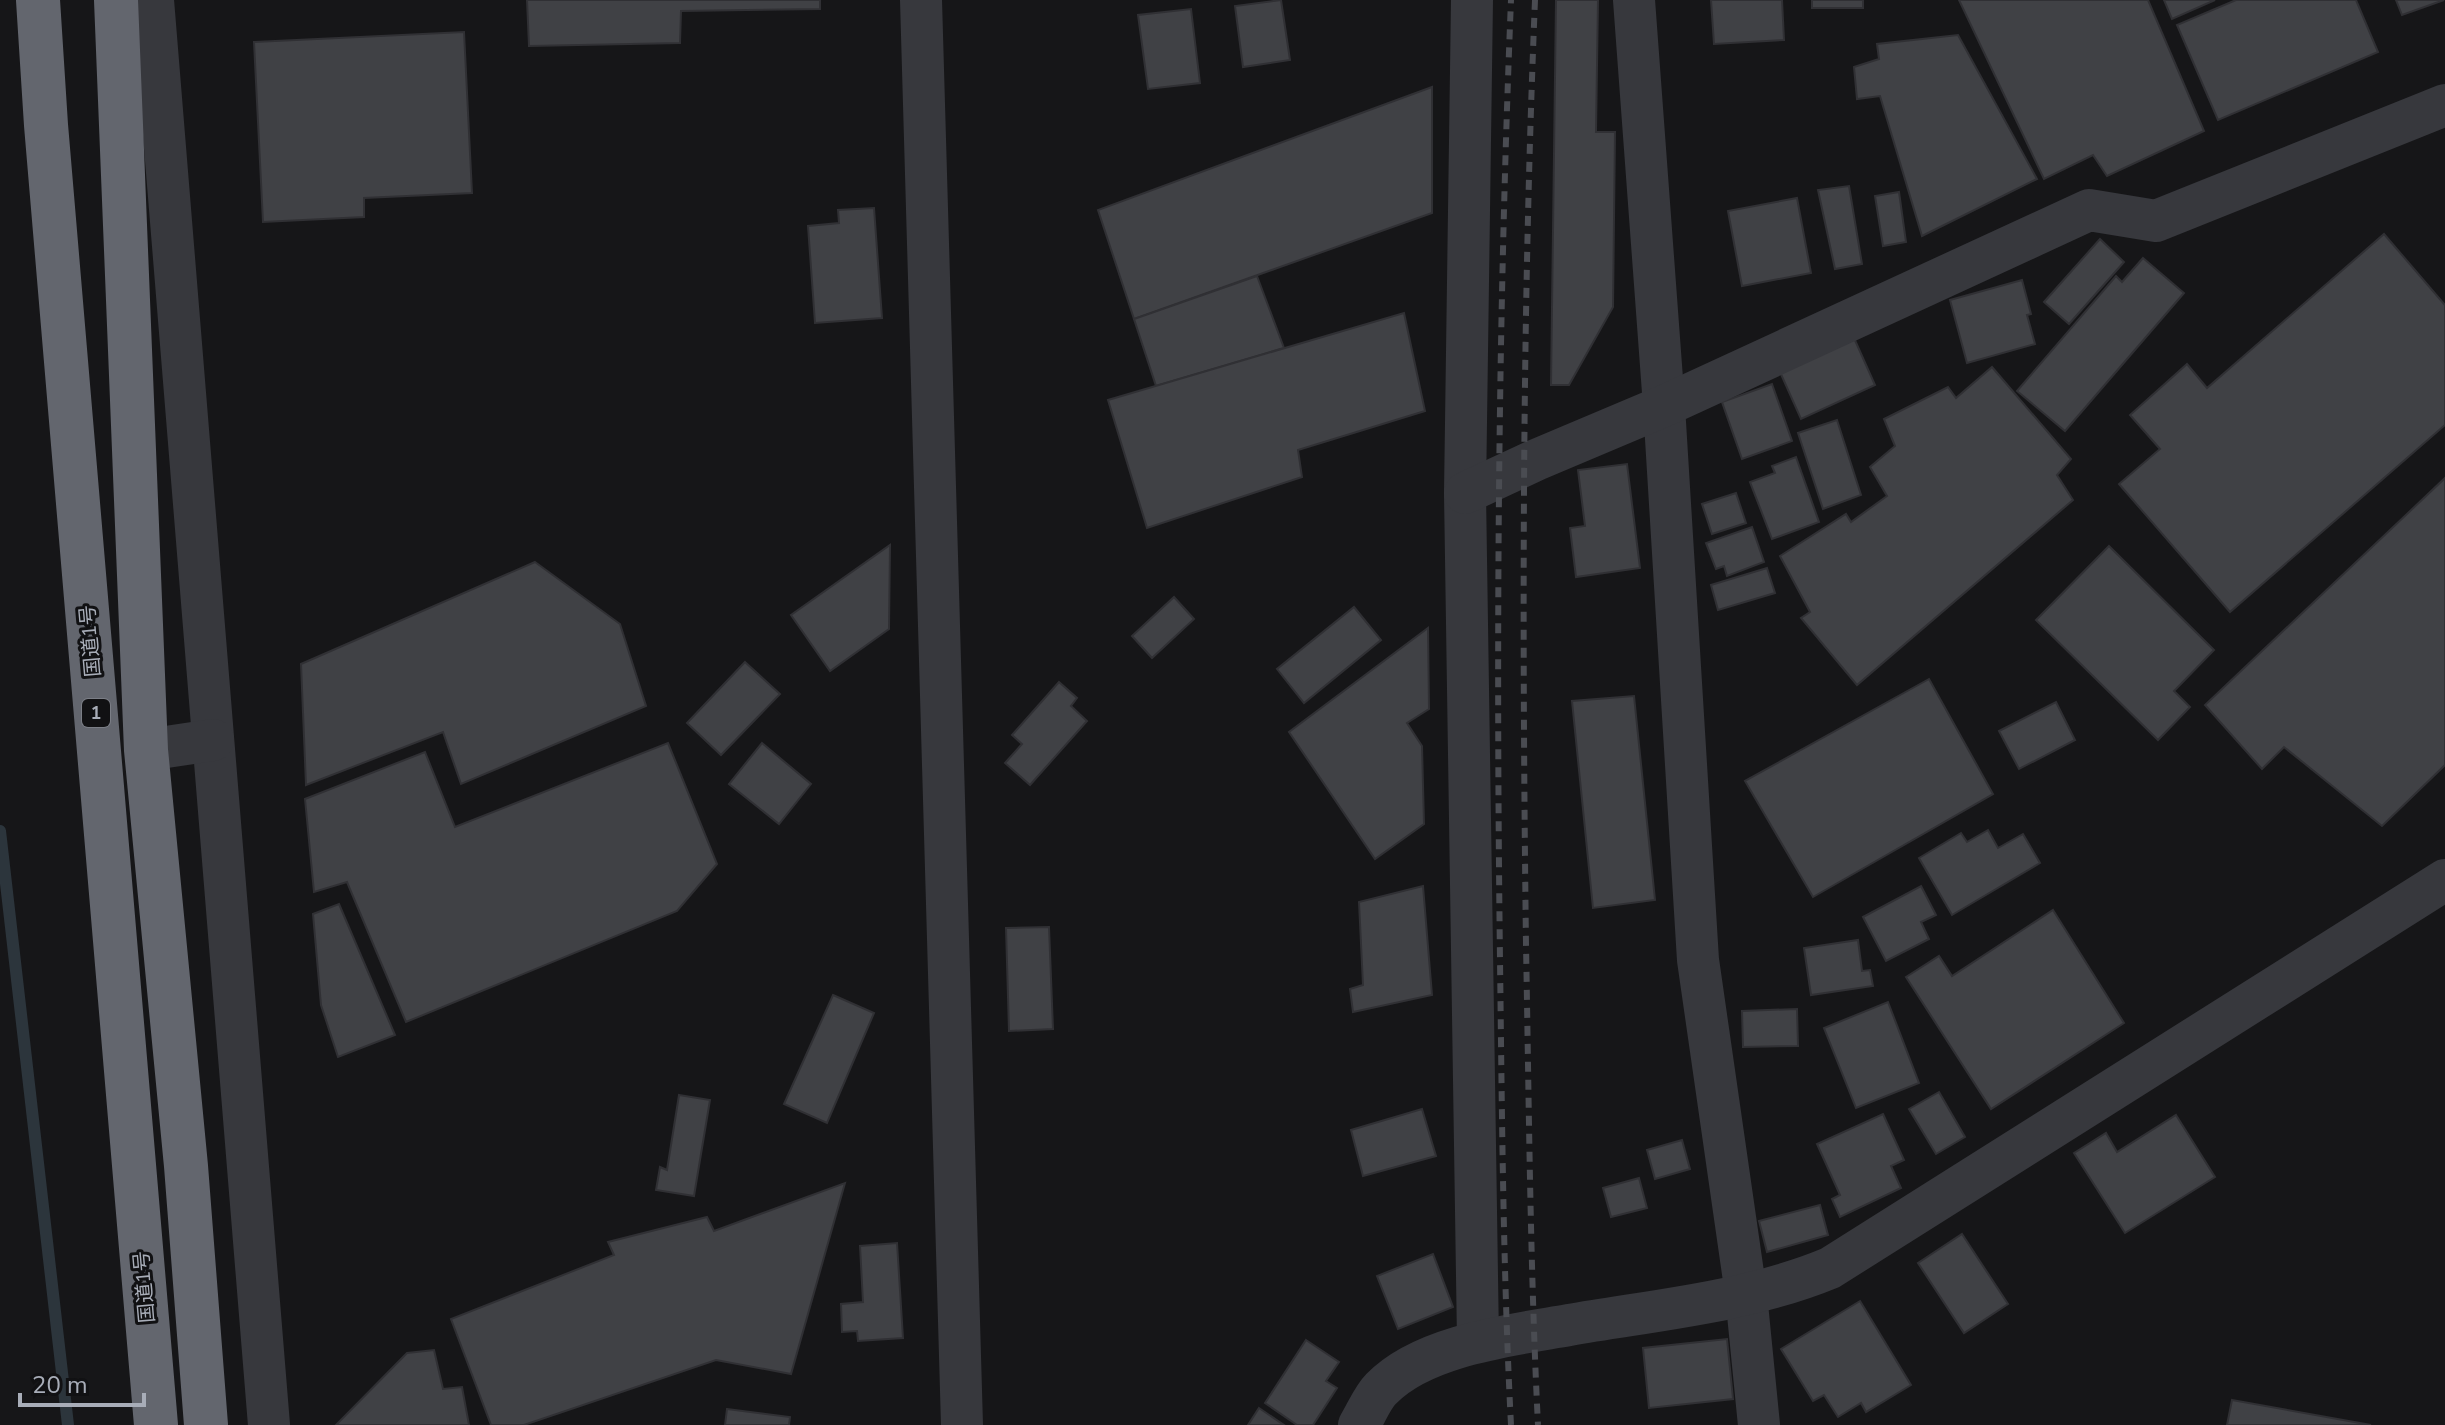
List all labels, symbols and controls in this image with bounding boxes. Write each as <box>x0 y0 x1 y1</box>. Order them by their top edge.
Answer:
street label: 国道1号 <box>74 604 107 678</box>
road number: 1 <box>82 699 110 727</box>
street label: 国道1号 <box>128 1250 161 1324</box>
scale bar <box>20 1357 144 1407</box>
text: 20 m <box>32 1369 88 1401</box>

